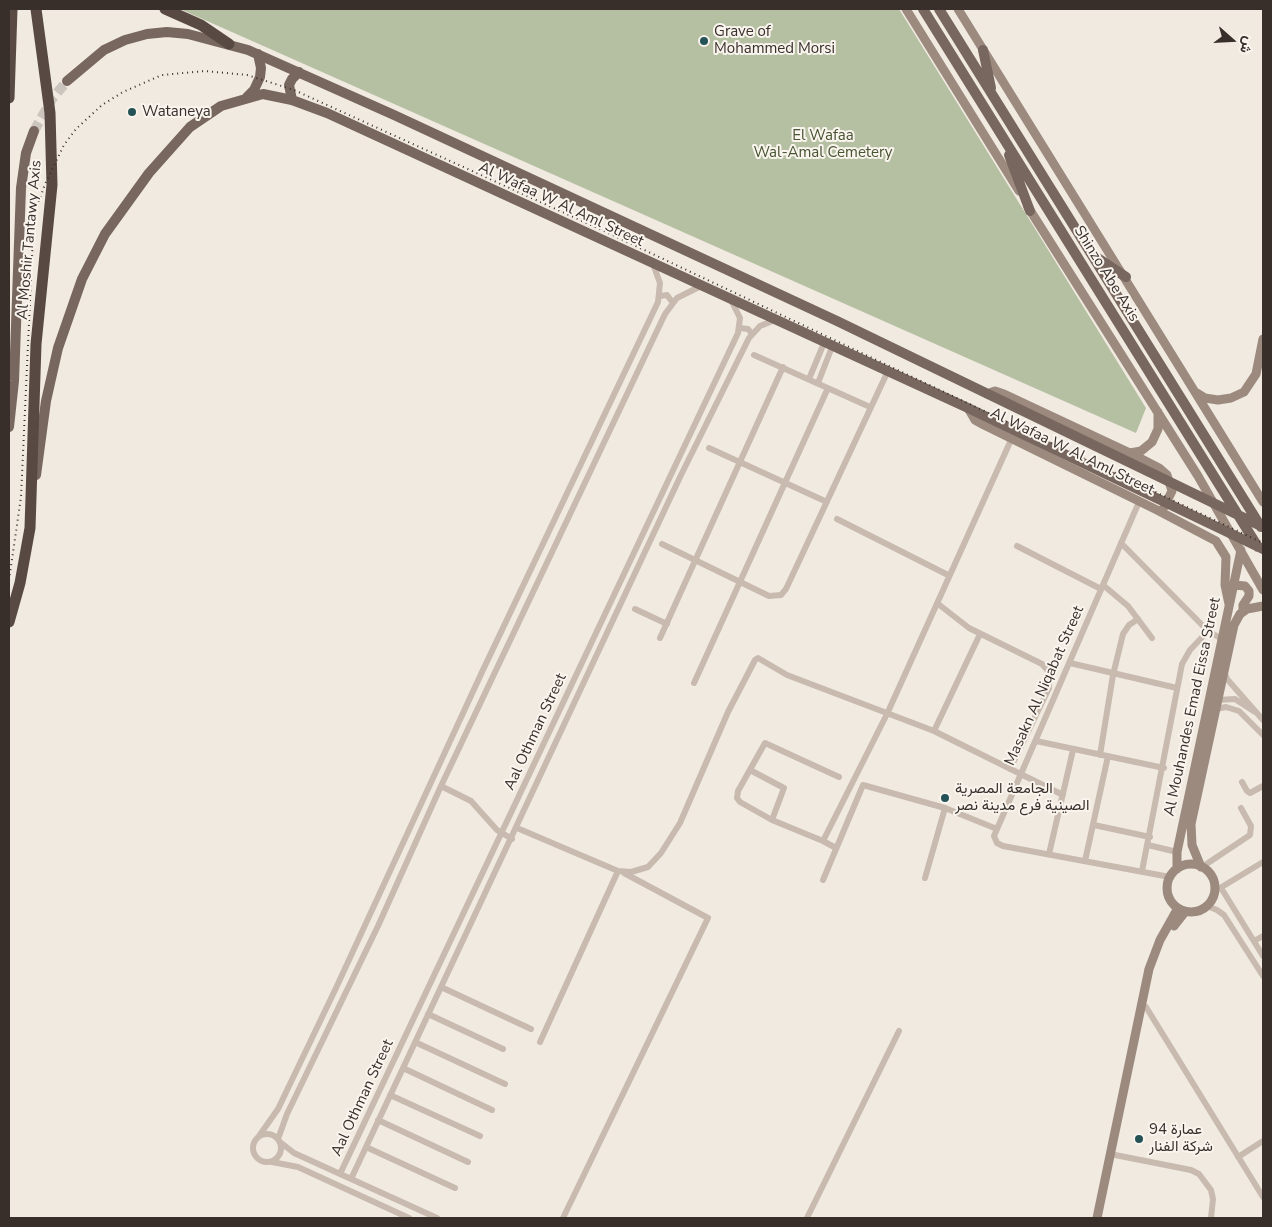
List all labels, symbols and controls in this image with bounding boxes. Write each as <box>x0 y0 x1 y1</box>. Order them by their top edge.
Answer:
north arrow <box>1207 15 1257 65</box>
place label: Grave of Mohammed Morsi <box>714 23 835 58</box>
text: ش <box>1235 34 1258 56</box>
marker: Grave of Mohammed Morsi <box>698 35 710 47</box>
place label: Wataneya <box>142 103 211 121</box>
marker: Wataneya <box>126 106 138 118</box>
park label: El Wafaa Wal-Amal Cemetery <box>753 127 893 162</box>
street label: Al Wafaa W Al Aml Street <box>476 159 646 251</box>
street label: Al Moshir Tantawy Axis <box>14 160 46 320</box>
street label: Shinzo Abe Axis <box>1069 223 1143 325</box>
street label: Al Wafaa W Al Aml Street <box>987 404 1157 500</box>
street label: Al Mouhandes Emad Eissa Street <box>1161 596 1225 818</box>
street label: Masakn Al Niqabat Street <box>1002 603 1088 769</box>
street label: Aal Othman Street <box>501 671 571 793</box>
place label: الجامعة المصرية الصينية فرع مدينة نصر <box>955 780 1089 815</box>
marker: الجامعة المصرية الصينية فرع مدينة نصر <box>939 792 951 804</box>
street label: Aal Othman Street <box>328 1037 398 1159</box>
place label: عمارة 94 شركة الفنار <box>1149 1121 1213 1156</box>
marker: عمارة 94 شركة الفنار <box>1133 1133 1145 1145</box>

